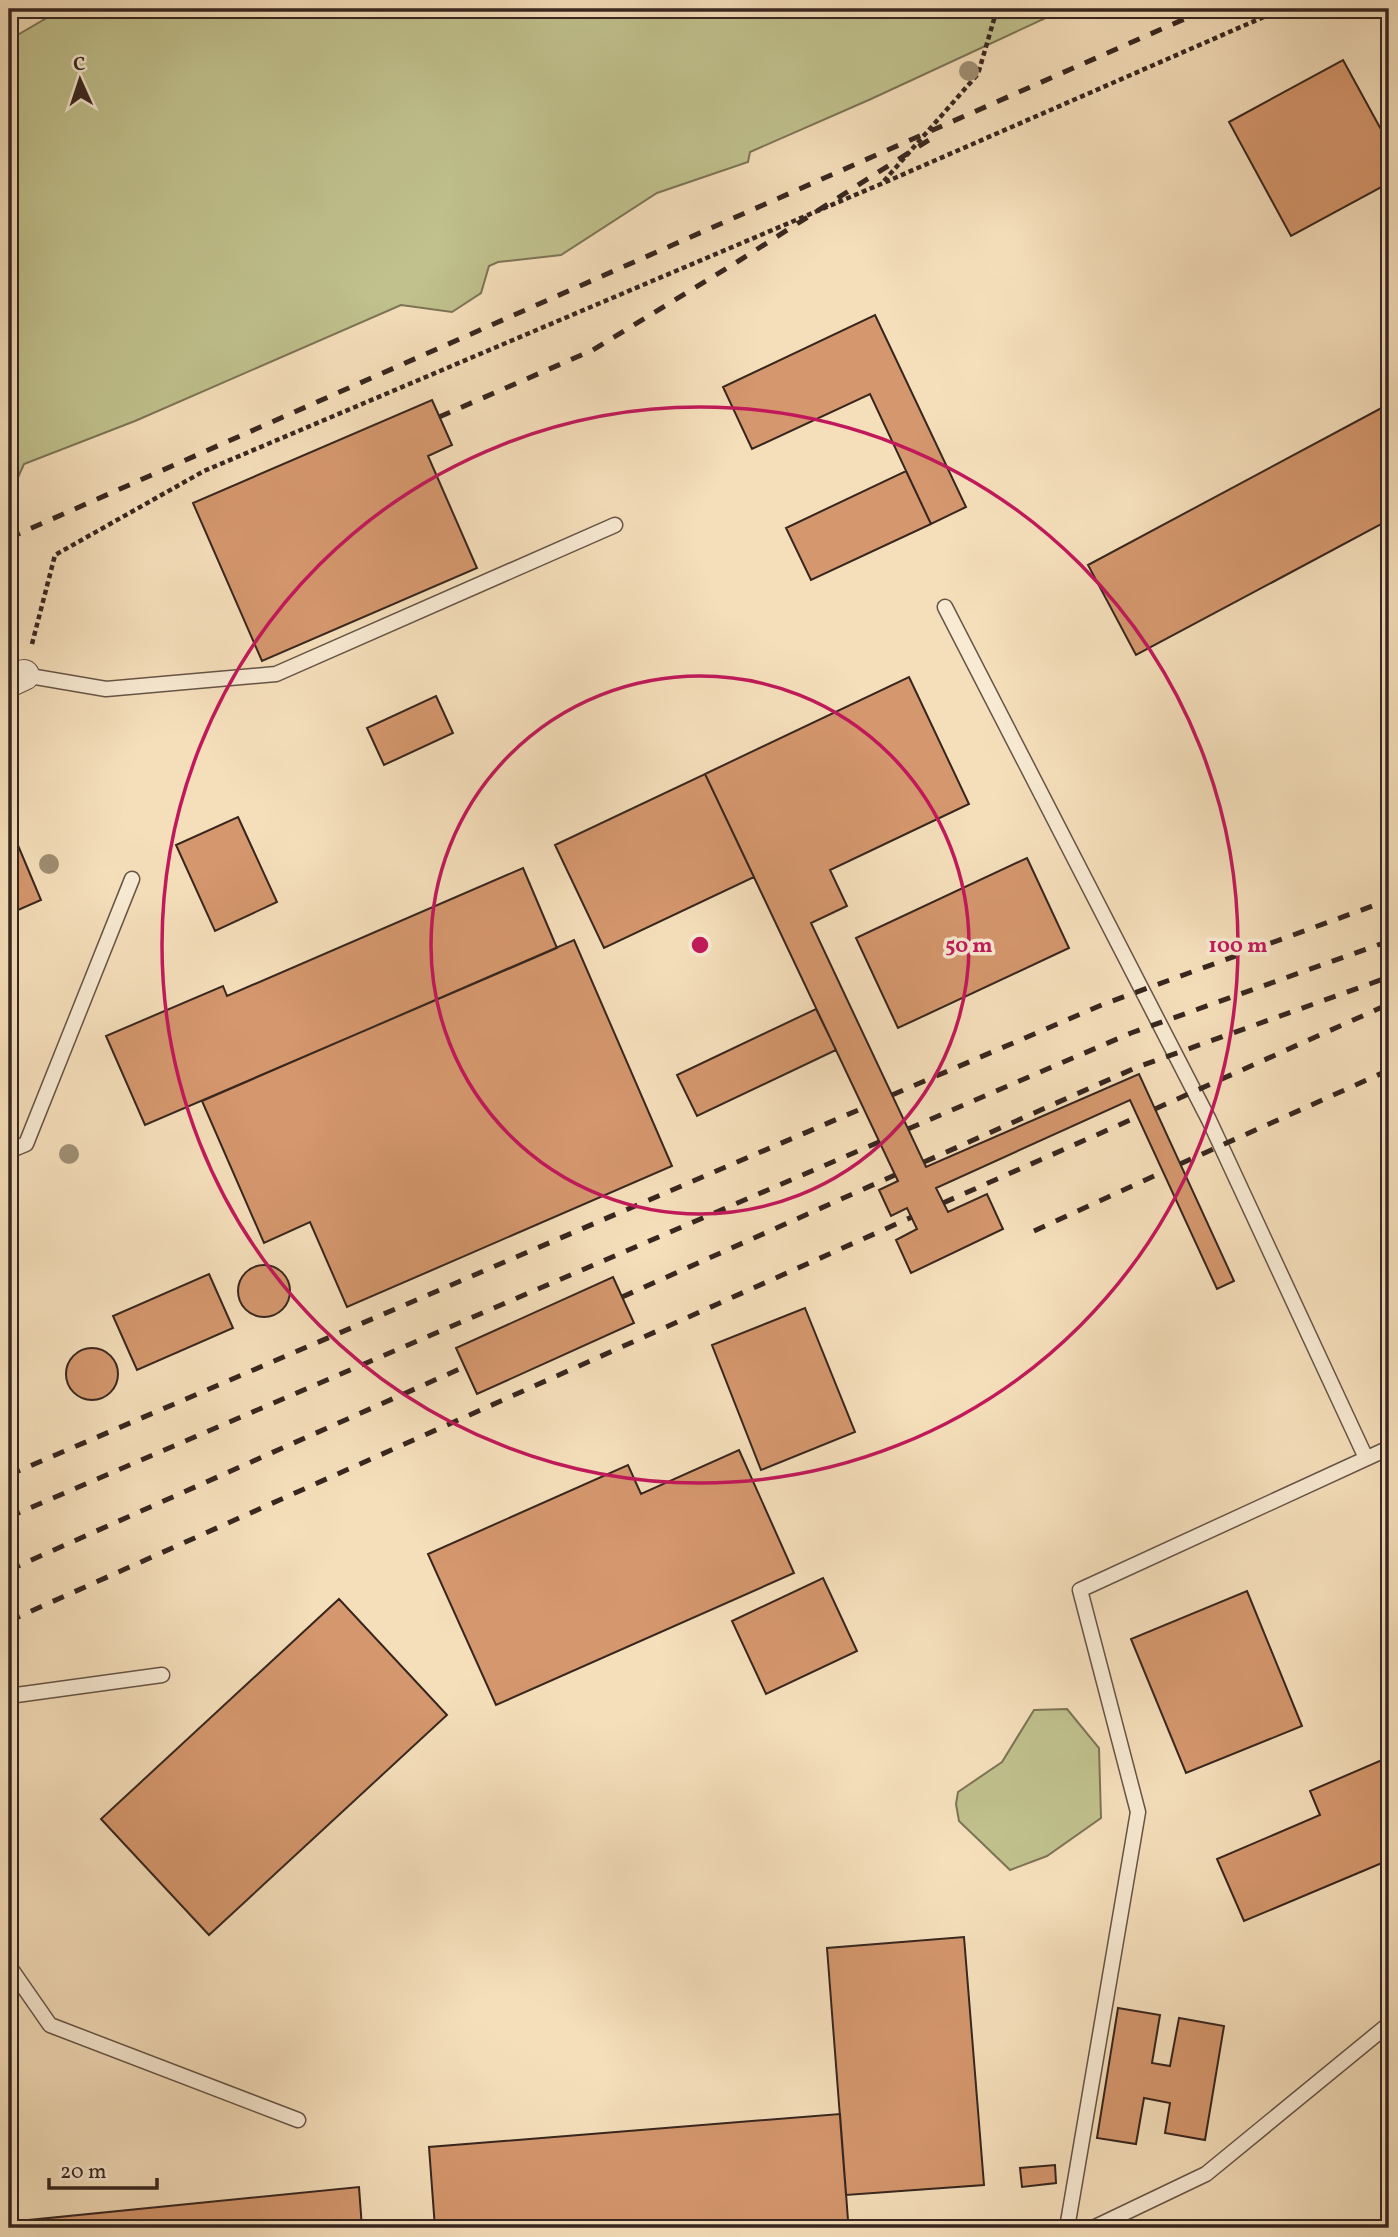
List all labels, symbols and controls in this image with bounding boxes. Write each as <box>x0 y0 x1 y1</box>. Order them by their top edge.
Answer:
north arrow <box>46 46 116 116</box>
text: С <box>72 52 86 78</box>
text: 50 m <box>945 932 993 961</box>
text: 100 m <box>1208 932 1268 961</box>
centre of rings <box>688 933 712 957</box>
scale bar <box>49 2146 158 2190</box>
text: 20 m <box>60 2158 106 2187</box>

